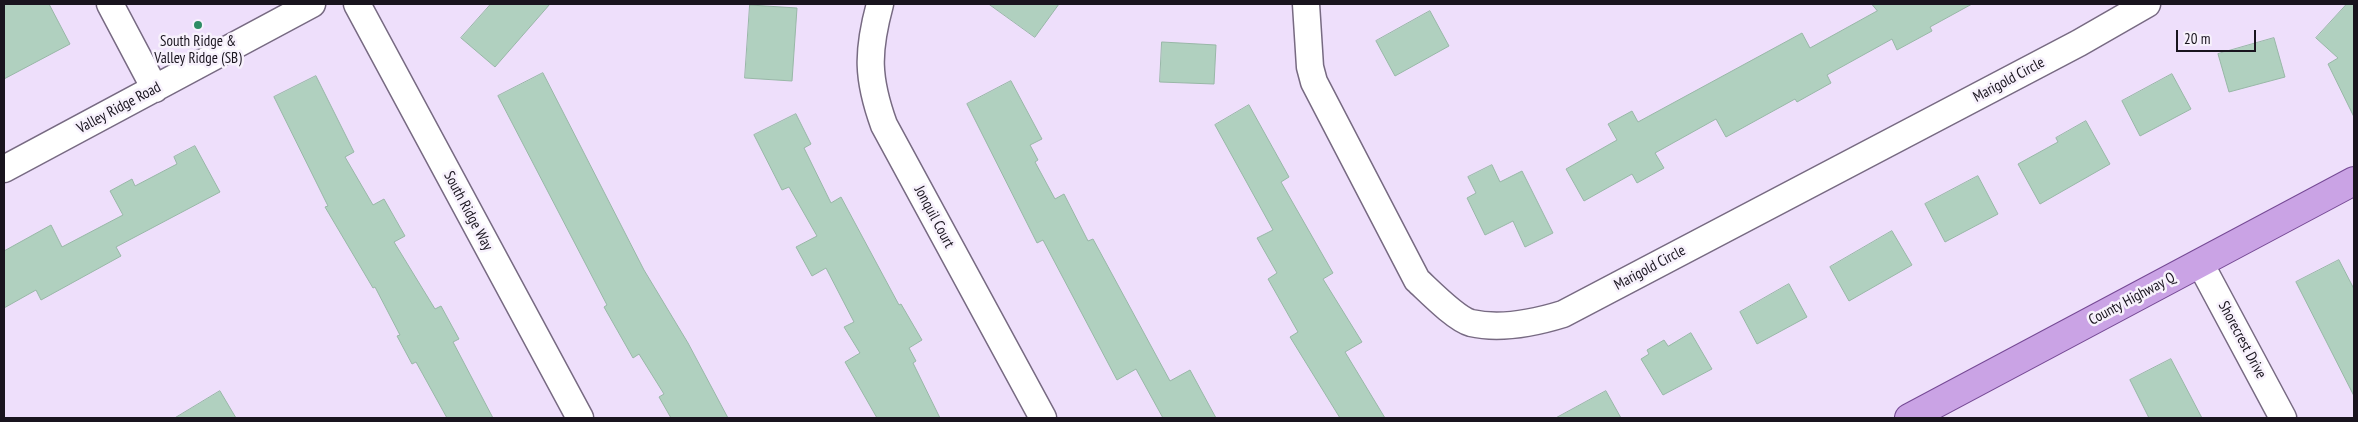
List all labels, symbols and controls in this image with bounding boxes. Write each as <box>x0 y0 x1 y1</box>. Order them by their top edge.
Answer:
marker: South Ridge & Valley Ridge (SB) <box>192 19 204 31</box>
scale bar <box>2178 20 2258 52</box>
text: 20 m <box>2184 29 2210 48</box>
place label: South Ridge & Valley Ridge (SB) <box>154 33 242 68</box>
street label: Marigold Circle <box>1970 54 2048 106</box>
street label: Valley Ridge Road <box>74 78 164 138</box>
street label: South Ridge Way <box>440 168 496 254</box>
street label: Jonquil Court <box>910 183 958 251</box>
street label: Marigold Circle <box>1611 242 1689 294</box>
street label: County Highway Q <box>2086 269 2178 329</box>
street label: Shorecrest Drive <box>2214 298 2270 382</box>

